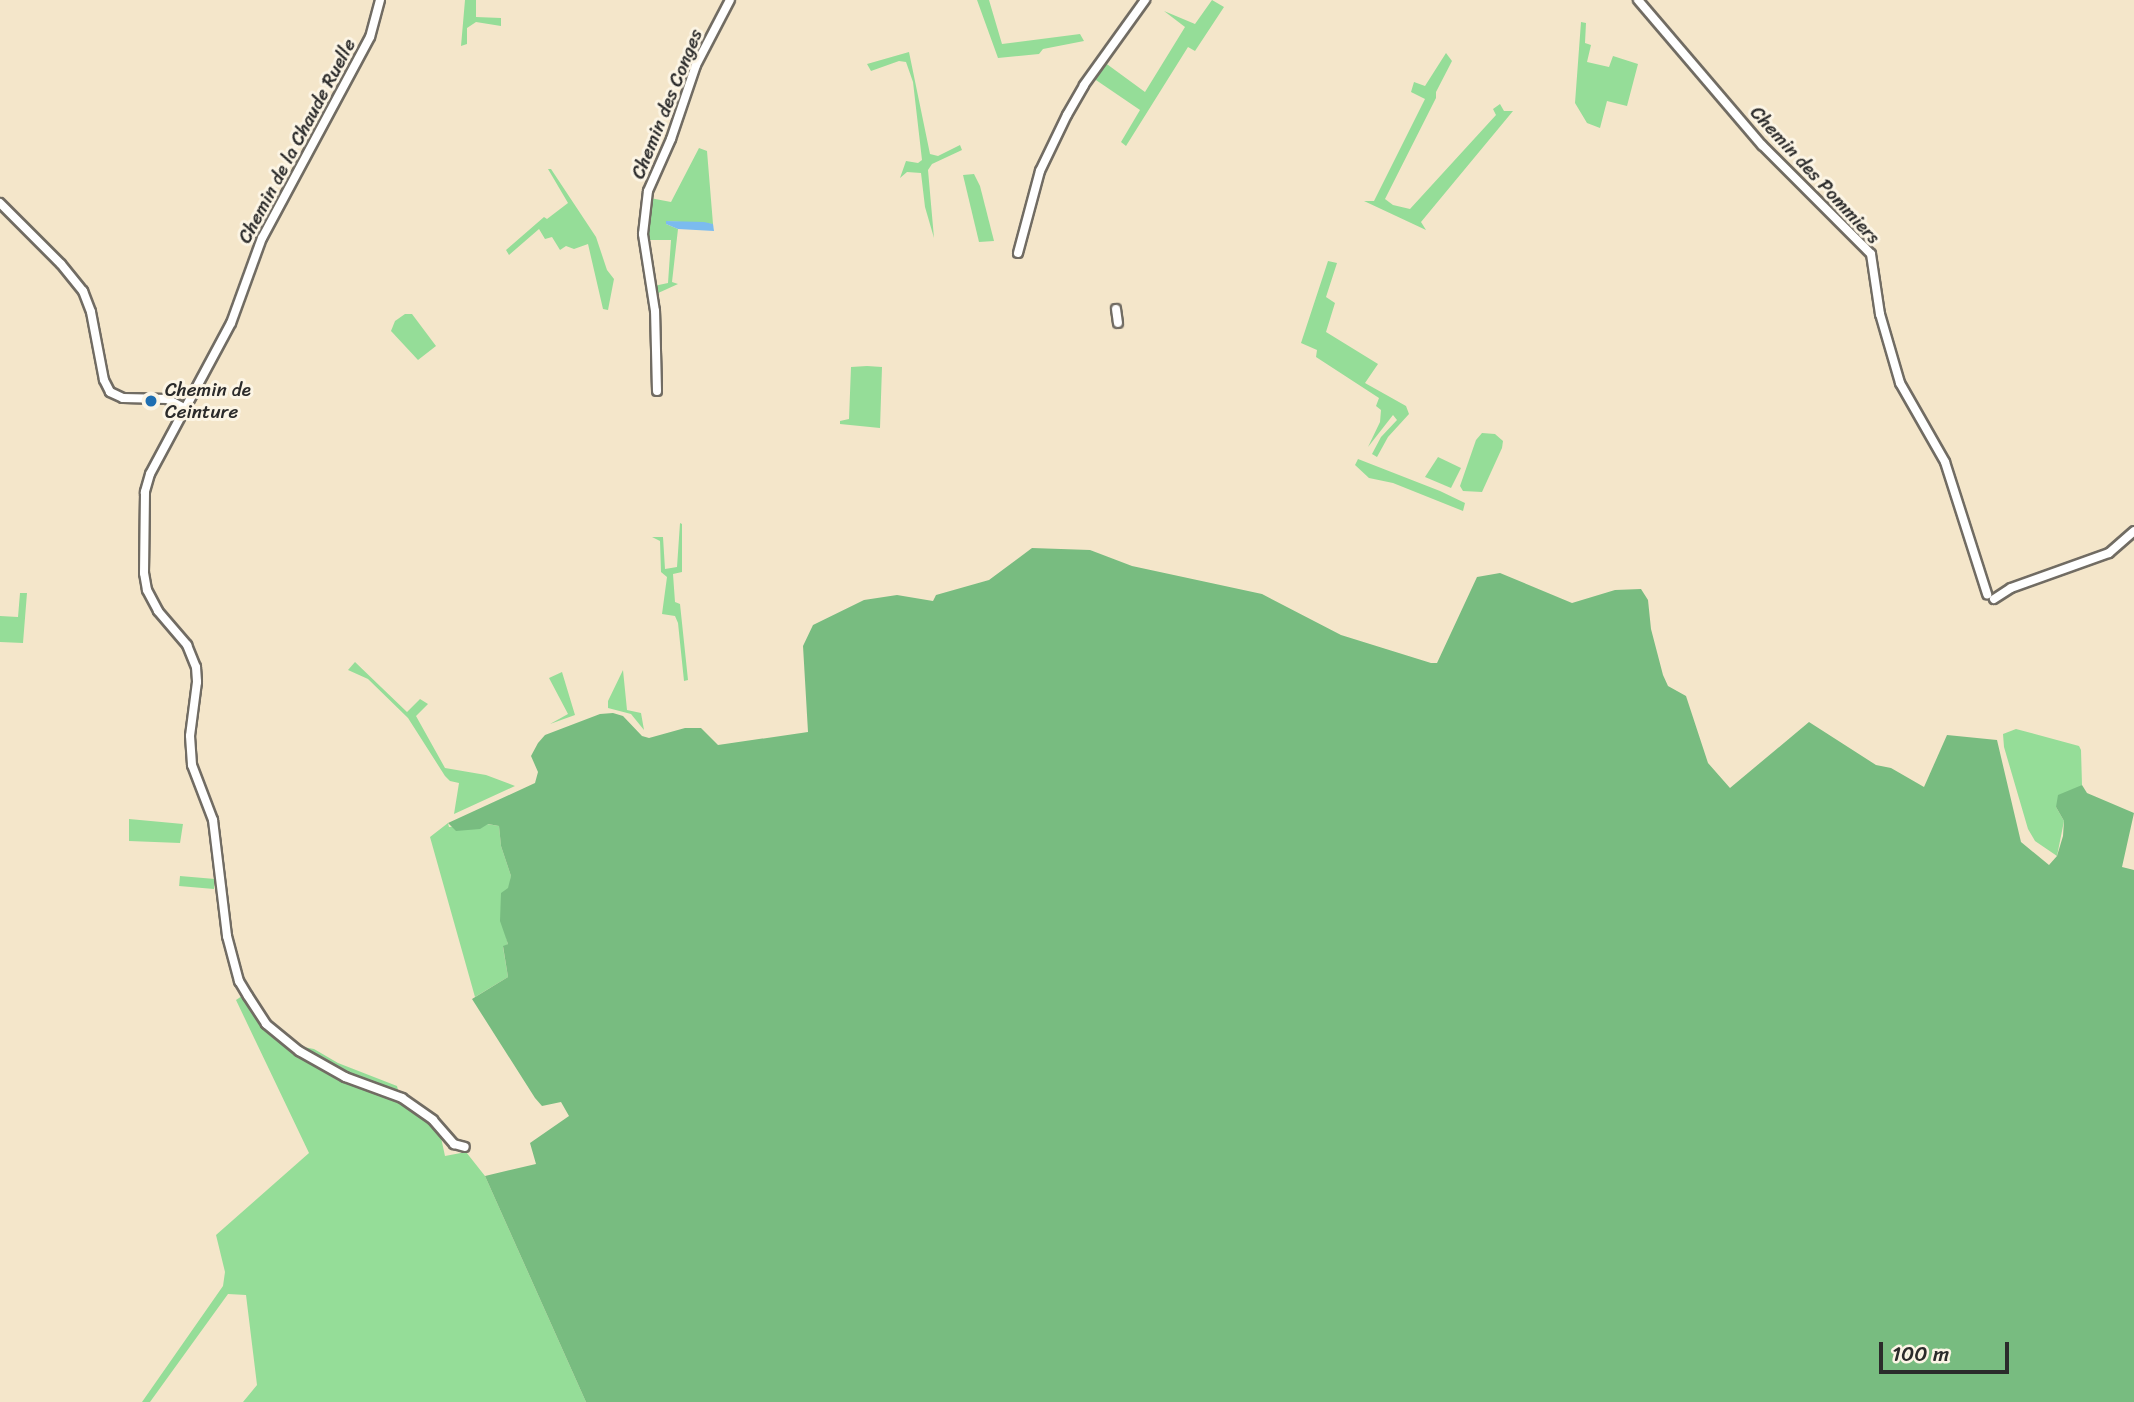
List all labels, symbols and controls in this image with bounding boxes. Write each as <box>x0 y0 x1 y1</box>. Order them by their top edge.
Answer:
street label: Chemin des Conges <box>627 26 707 182</box>
street label: Chemin de la Chaude Ruelle <box>233 35 361 247</box>
street label: Chemin des Pommiers <box>1745 101 1885 249</box>
place label: Chemin de Ceinture <box>165 379 251 423</box>
marker: Chemin de Ceinture <box>143 393 159 409</box>
scale bar <box>1882 1328 2011 1372</box>
text: 100 m <box>1892 1335 1949 1373</box>

